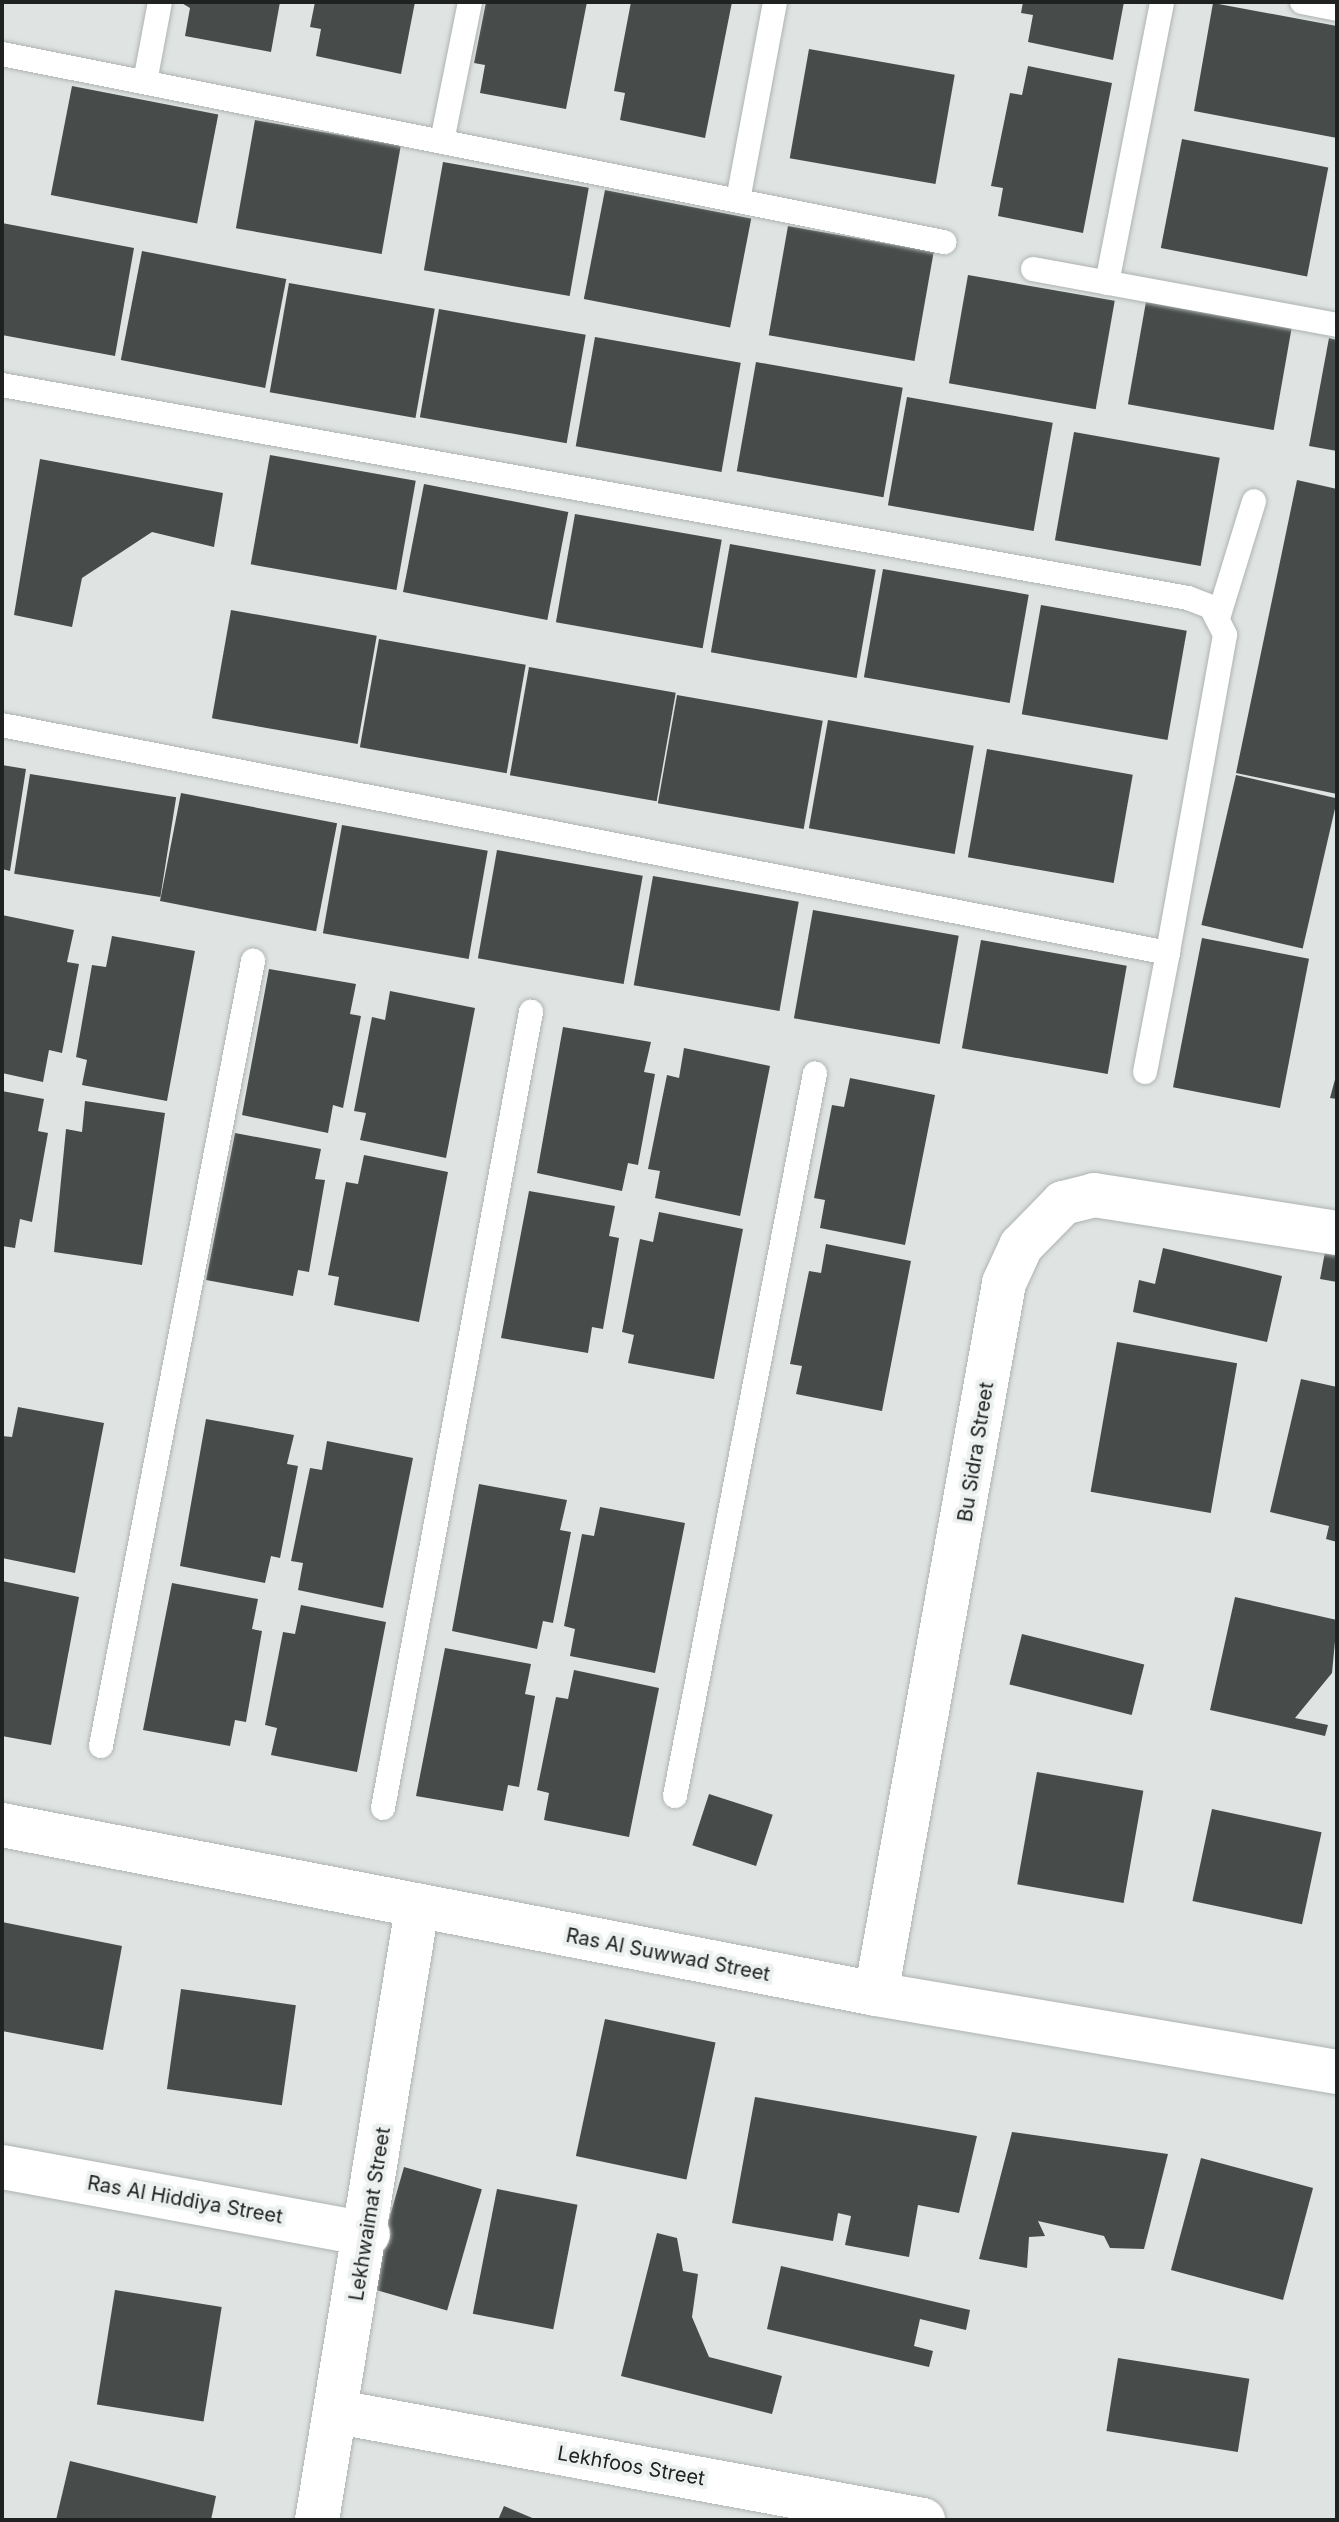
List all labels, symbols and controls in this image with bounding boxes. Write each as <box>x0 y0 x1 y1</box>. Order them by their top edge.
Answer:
street label: Bu Sidra Street <box>953 1380 999 1524</box>
street label: Ras Al Suwwad Street <box>564 1923 772 1987</box>
street label: Lekhwaimat Street <box>344 2125 396 2303</box>
street label: Ras Al Hiddiya Street <box>85 2171 285 2229</box>
street label: Lekhfoos Street <box>555 2441 707 2491</box>

